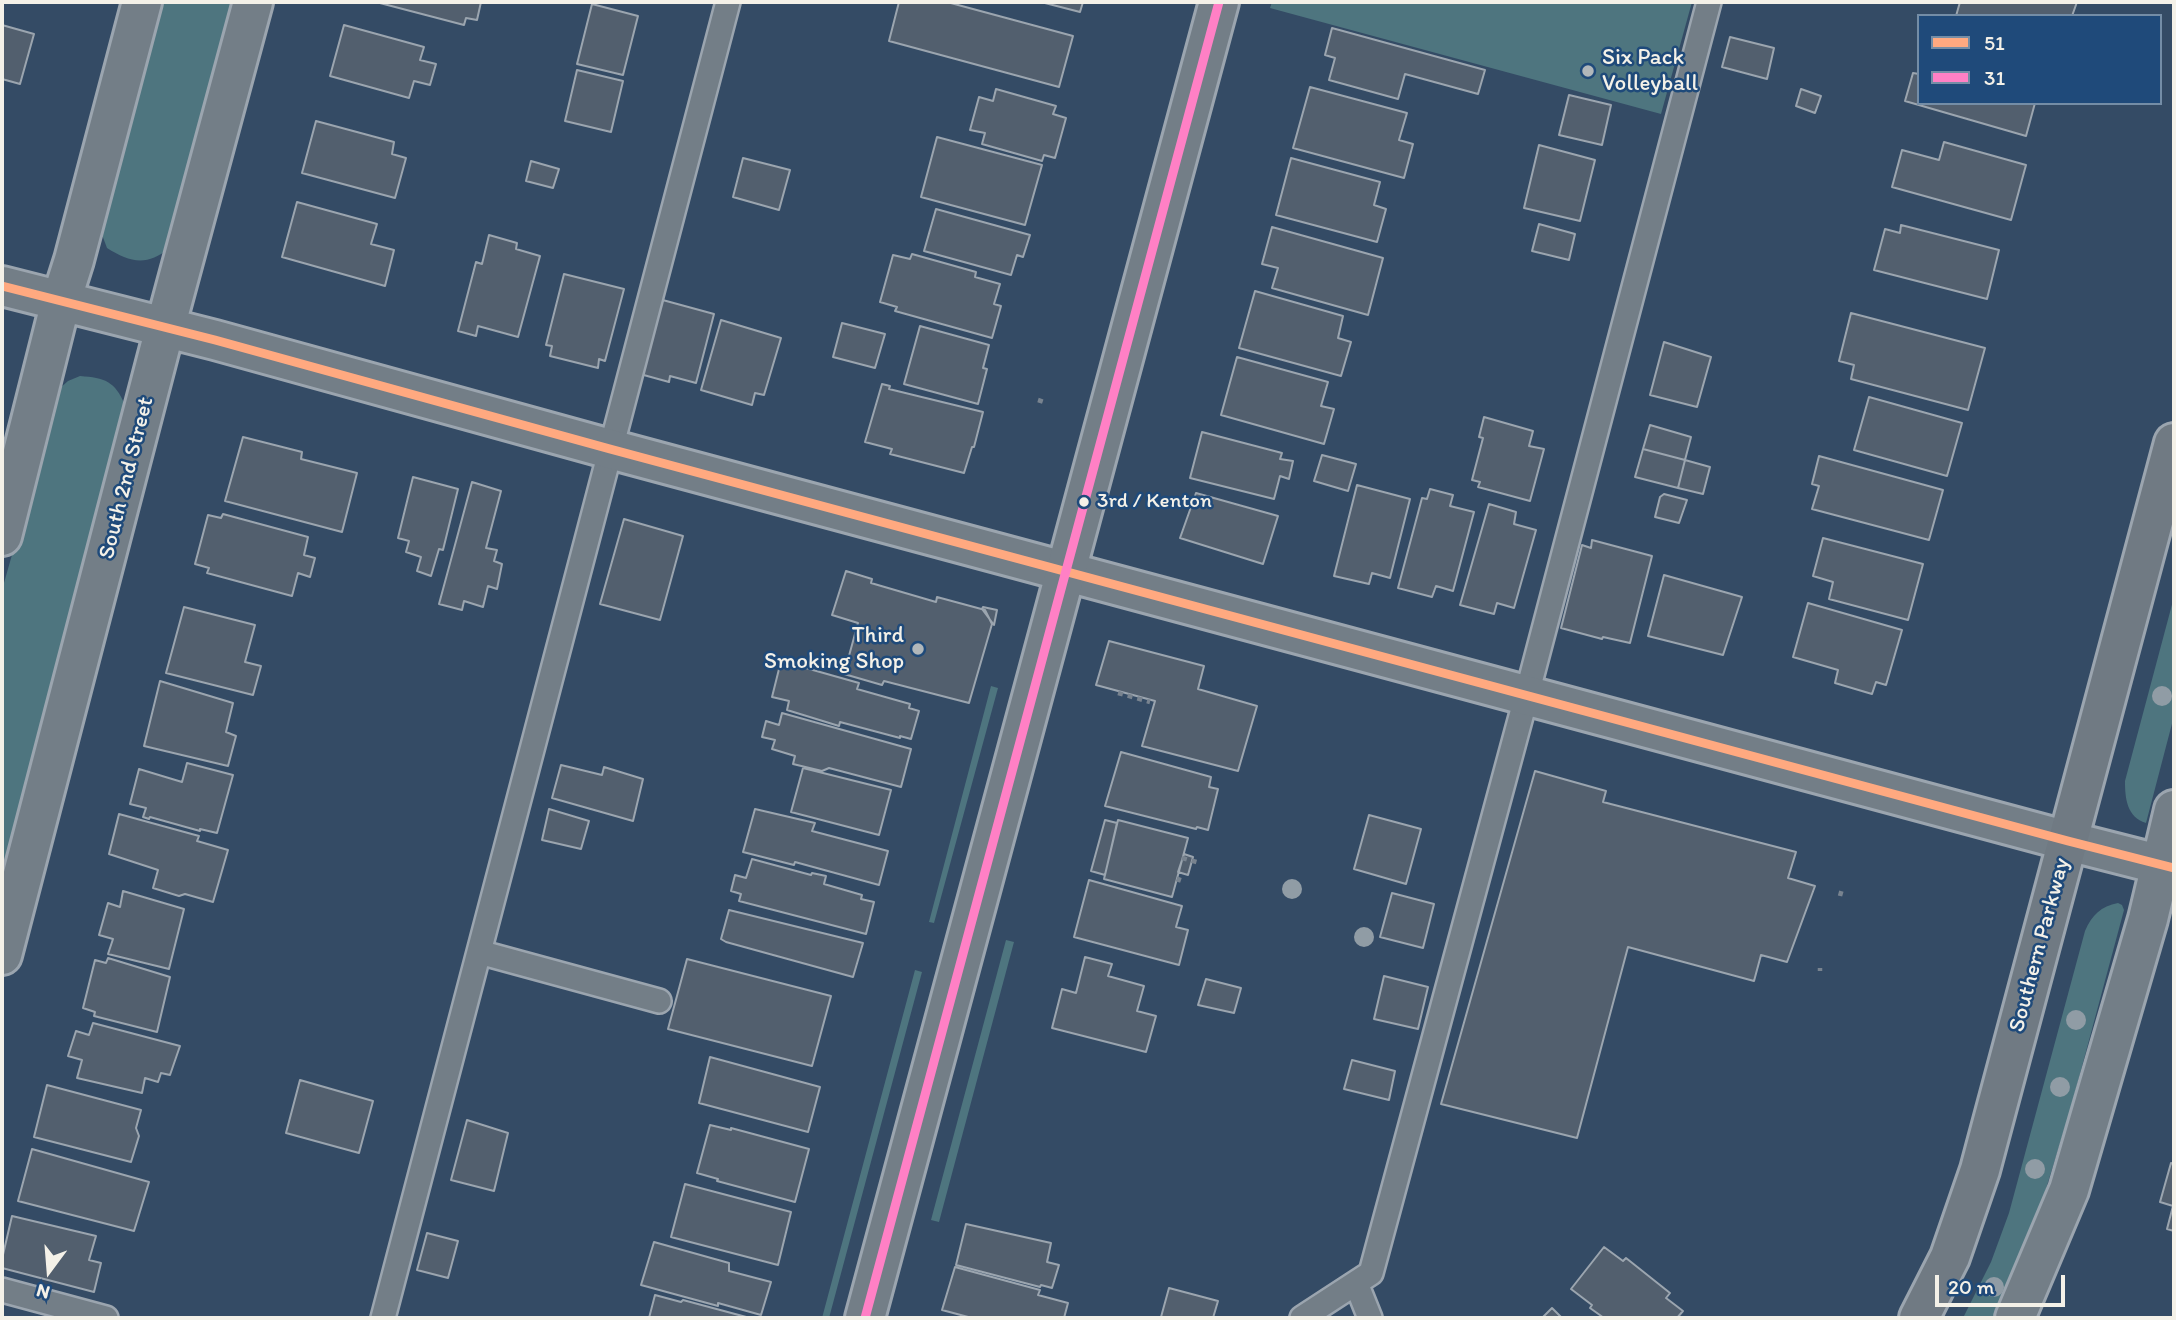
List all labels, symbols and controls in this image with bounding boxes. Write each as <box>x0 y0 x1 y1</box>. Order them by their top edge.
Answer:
legend <box>1917 14 2162 105</box>
text: 51 <box>1984 30 2005 55</box>
place label: Six Pack Volleyball <box>1602 44 1698 98</box>
marker: Six Pack Volleyball <box>1580 63 1596 79</box>
text: 31 <box>1984 65 2005 90</box>
street label: South 2nd Street <box>94 394 160 562</box>
place label: 3rd / Kenton <box>1097 489 1212 515</box>
marker: 3rd / Kenton <box>1077 495 1091 509</box>
place label: Third Smoking Shop <box>764 622 904 676</box>
marker: Third Smoking Shop <box>910 641 926 657</box>
street label: Southern Parkway <box>2003 855 2077 1035</box>
north arrow <box>14 1236 84 1306</box>
scale bar <box>1938 1260 2068 1304</box>
text: 20 m <box>1948 1274 1994 1299</box>
text: N <box>34 1279 52 1304</box>

